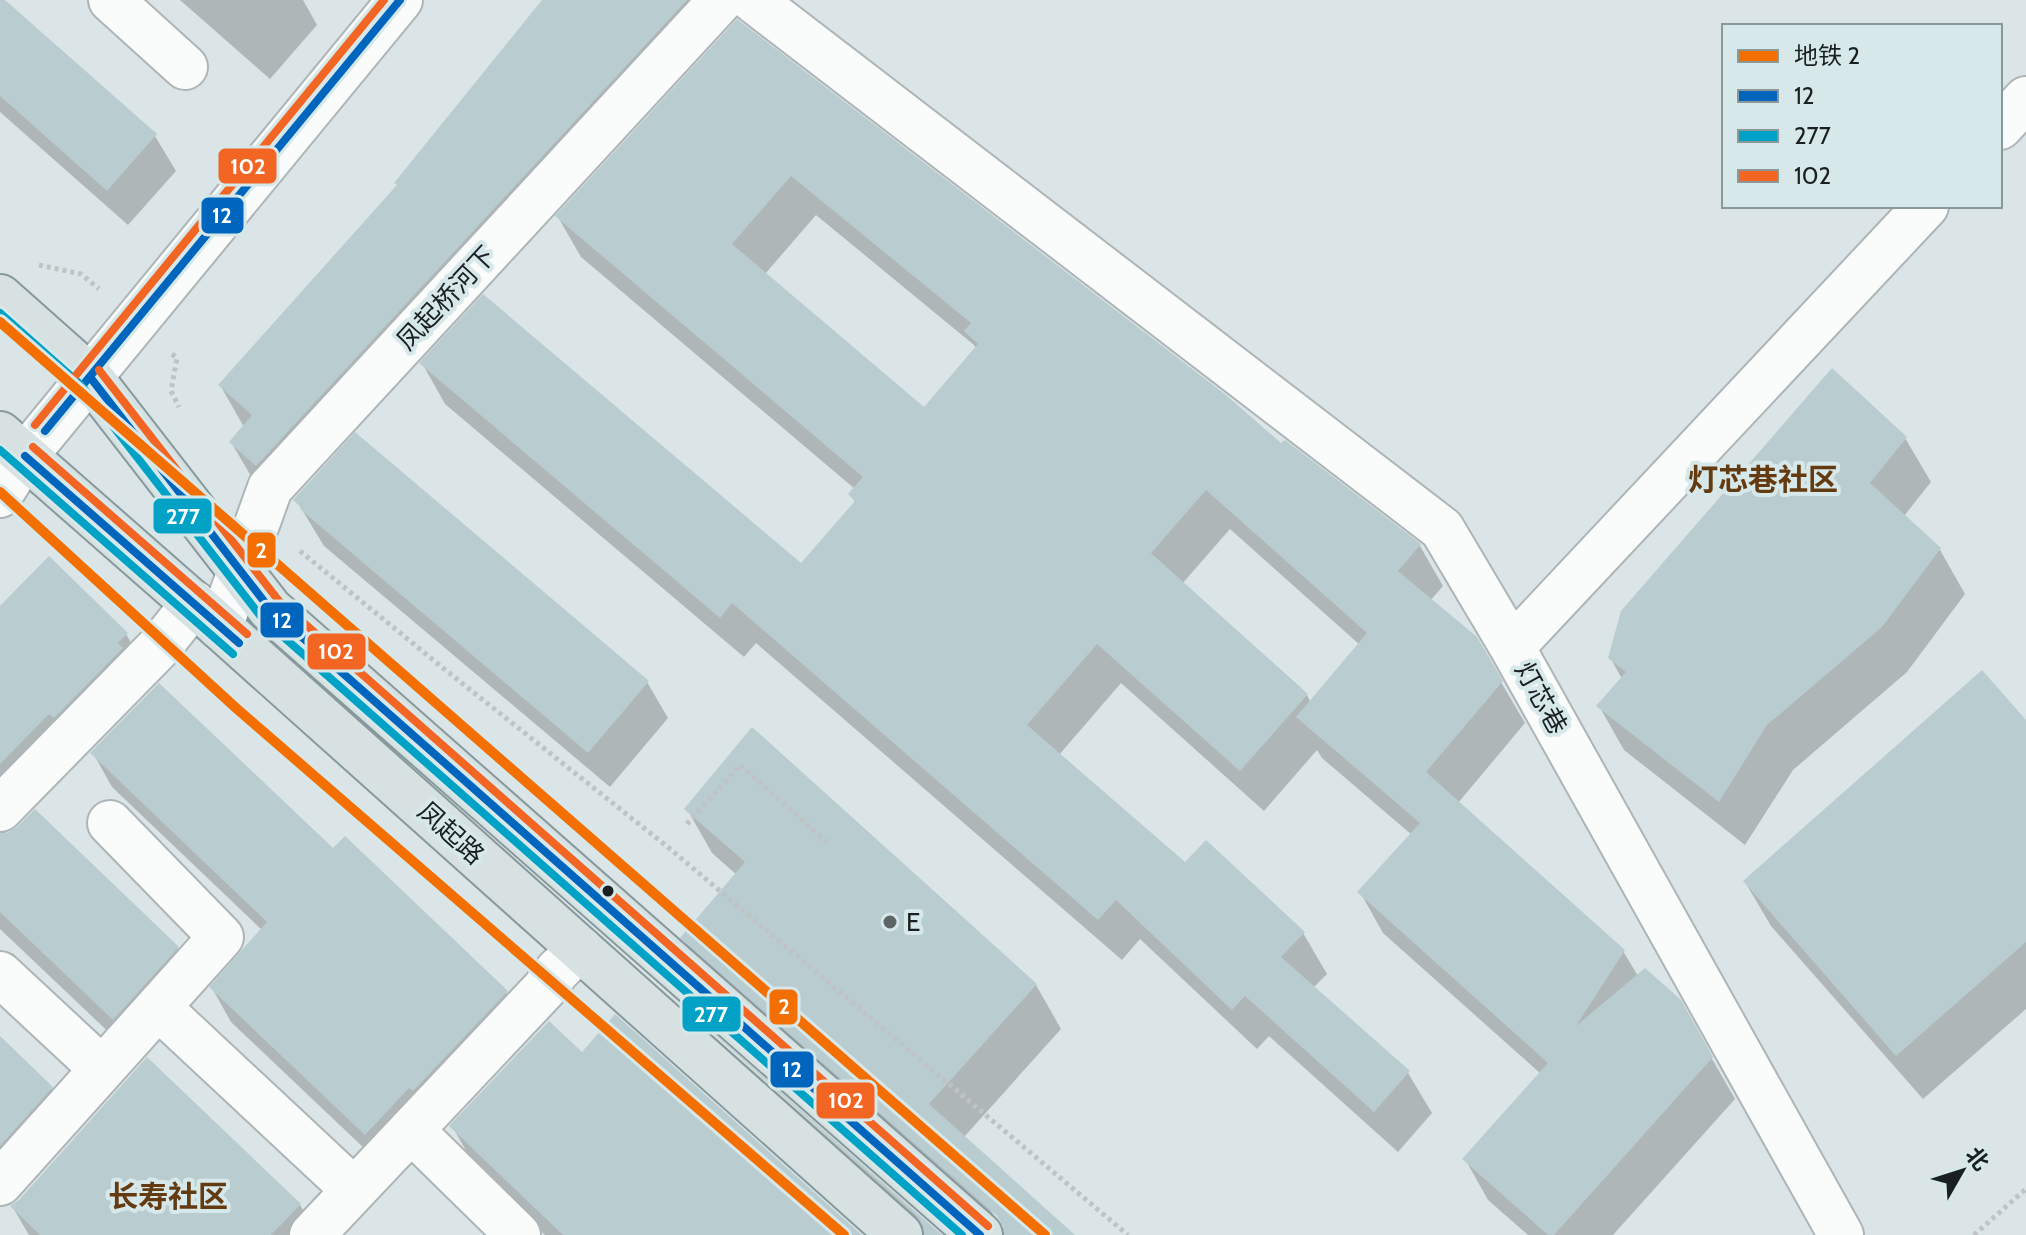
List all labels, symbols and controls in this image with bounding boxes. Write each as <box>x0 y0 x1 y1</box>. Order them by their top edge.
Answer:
legend <box>1722 24 2002 208</box>
text: 地铁 2 <box>1794 41 1860 70</box>
text: 12 <box>1794 81 1814 110</box>
text: 277 <box>1794 121 1831 150</box>
line badge: 102 <box>217 147 278 185</box>
text: 102 <box>230 153 266 180</box>
text: 102 <box>1794 161 1831 190</box>
line badge: 12 <box>200 196 245 235</box>
text: 12 <box>212 202 232 229</box>
street label: 凤起桥河下 <box>390 240 502 356</box>
district label: 灯芯巷社区 <box>1688 461 1838 498</box>
line badge: 277 <box>152 497 213 535</box>
text: 277 <box>166 503 201 530</box>
line badge: 2 <box>246 531 277 569</box>
text: 2 <box>255 537 267 564</box>
line badge: 12 <box>259 601 305 639</box>
text: 12 <box>272 607 292 634</box>
line badge: 102 <box>306 632 367 671</box>
text: 102 <box>318 638 354 665</box>
street label: 灯芯巷 <box>1508 656 1574 740</box>
street label: 凤起路 <box>411 795 491 871</box>
unlabelled marker <box>600 883 616 899</box>
place label: E <box>906 906 920 938</box>
marker: E <box>881 913 899 931</box>
line badge: 2 <box>768 988 799 1026</box>
text: 2 <box>778 993 790 1020</box>
line badge: 277 <box>681 995 742 1033</box>
text: 277 <box>694 1001 729 1028</box>
line badge: 12 <box>769 1050 815 1089</box>
text: 12 <box>782 1056 802 1083</box>
line badge: 102 <box>815 1081 876 1120</box>
text: 102 <box>828 1087 864 1114</box>
north arrow <box>1922 1131 2002 1211</box>
text: 北 <box>1960 1142 1995 1176</box>
district label: 长寿社区 <box>108 1178 228 1215</box>

